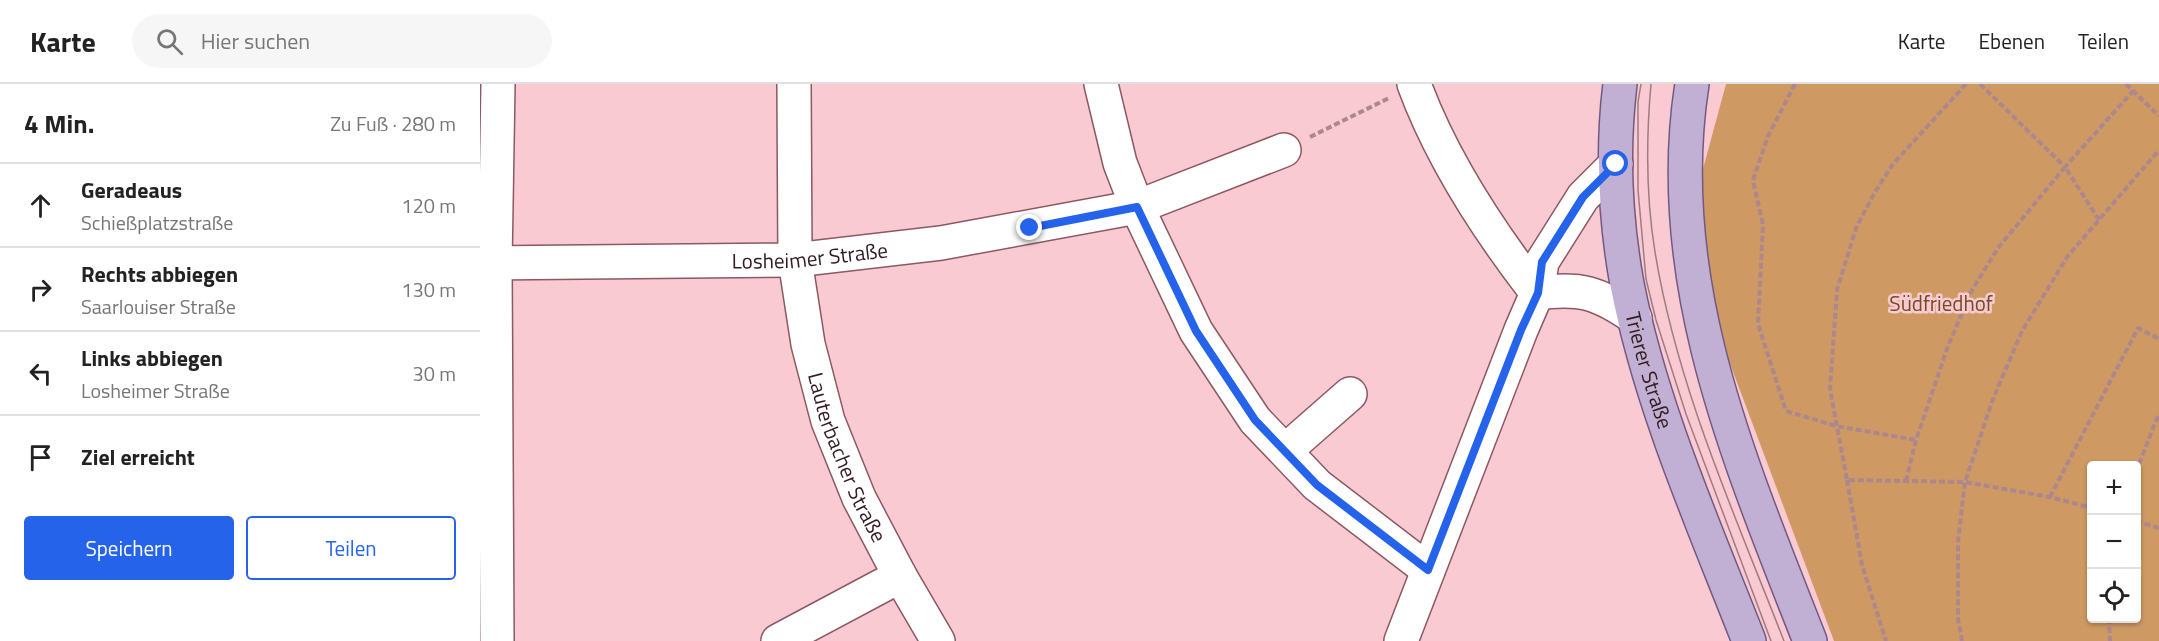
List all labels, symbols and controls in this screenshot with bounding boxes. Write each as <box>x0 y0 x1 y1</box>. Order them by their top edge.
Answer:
search box <box>132 14 552 68</box>
text: Karte <box>30 20 96 63</box>
text: Hier suchen <box>201 24 310 58</box>
icon: search <box>153 25 186 58</box>
text: Karte <box>1898 25 1945 57</box>
text: Ebenen <box>1978 25 2045 57</box>
text: Teilen <box>2078 25 2129 57</box>
text: 4 Min. <box>24 104 94 143</box>
text: Zu Fuß · 280 m <box>330 108 456 139</box>
route start <box>1602 150 1628 176</box>
text: Geradeaus <box>81 173 182 207</box>
icon: ahead <box>24 189 57 222</box>
text: 120 m <box>401 190 456 221</box>
text: Schießplatzstraße <box>81 207 233 238</box>
route end <box>1016 214 1042 240</box>
street label: Losheimer Straße <box>732 233 889 277</box>
text: Rechts abbiegen <box>81 257 238 291</box>
icon: right <box>24 273 57 306</box>
text: 130 m <box>401 274 456 305</box>
park label: Südfriedhof <box>1889 287 1993 319</box>
text: Saarlouiser Straße <box>81 291 236 322</box>
street label: Trierer Straße <box>1617 309 1682 433</box>
text: Links abbiegen <box>81 341 223 375</box>
icon: left <box>24 357 57 390</box>
text: 30 m <box>412 358 456 389</box>
street label: Lauterbacher Straße <box>800 369 895 548</box>
text: Losheimer Straße <box>81 375 230 406</box>
text: Ziel erreicht <box>81 440 195 474</box>
icon: arrive <box>24 441 57 474</box>
map controls <box>2087 461 2141 623</box>
button: + <box>2087 461 2141 515</box>
button: − <box>2087 515 2141 569</box>
button: Speichern <box>24 516 234 580</box>
button: Teilen <box>246 516 456 580</box>
button: locate <box>2087 569 2141 623</box>

